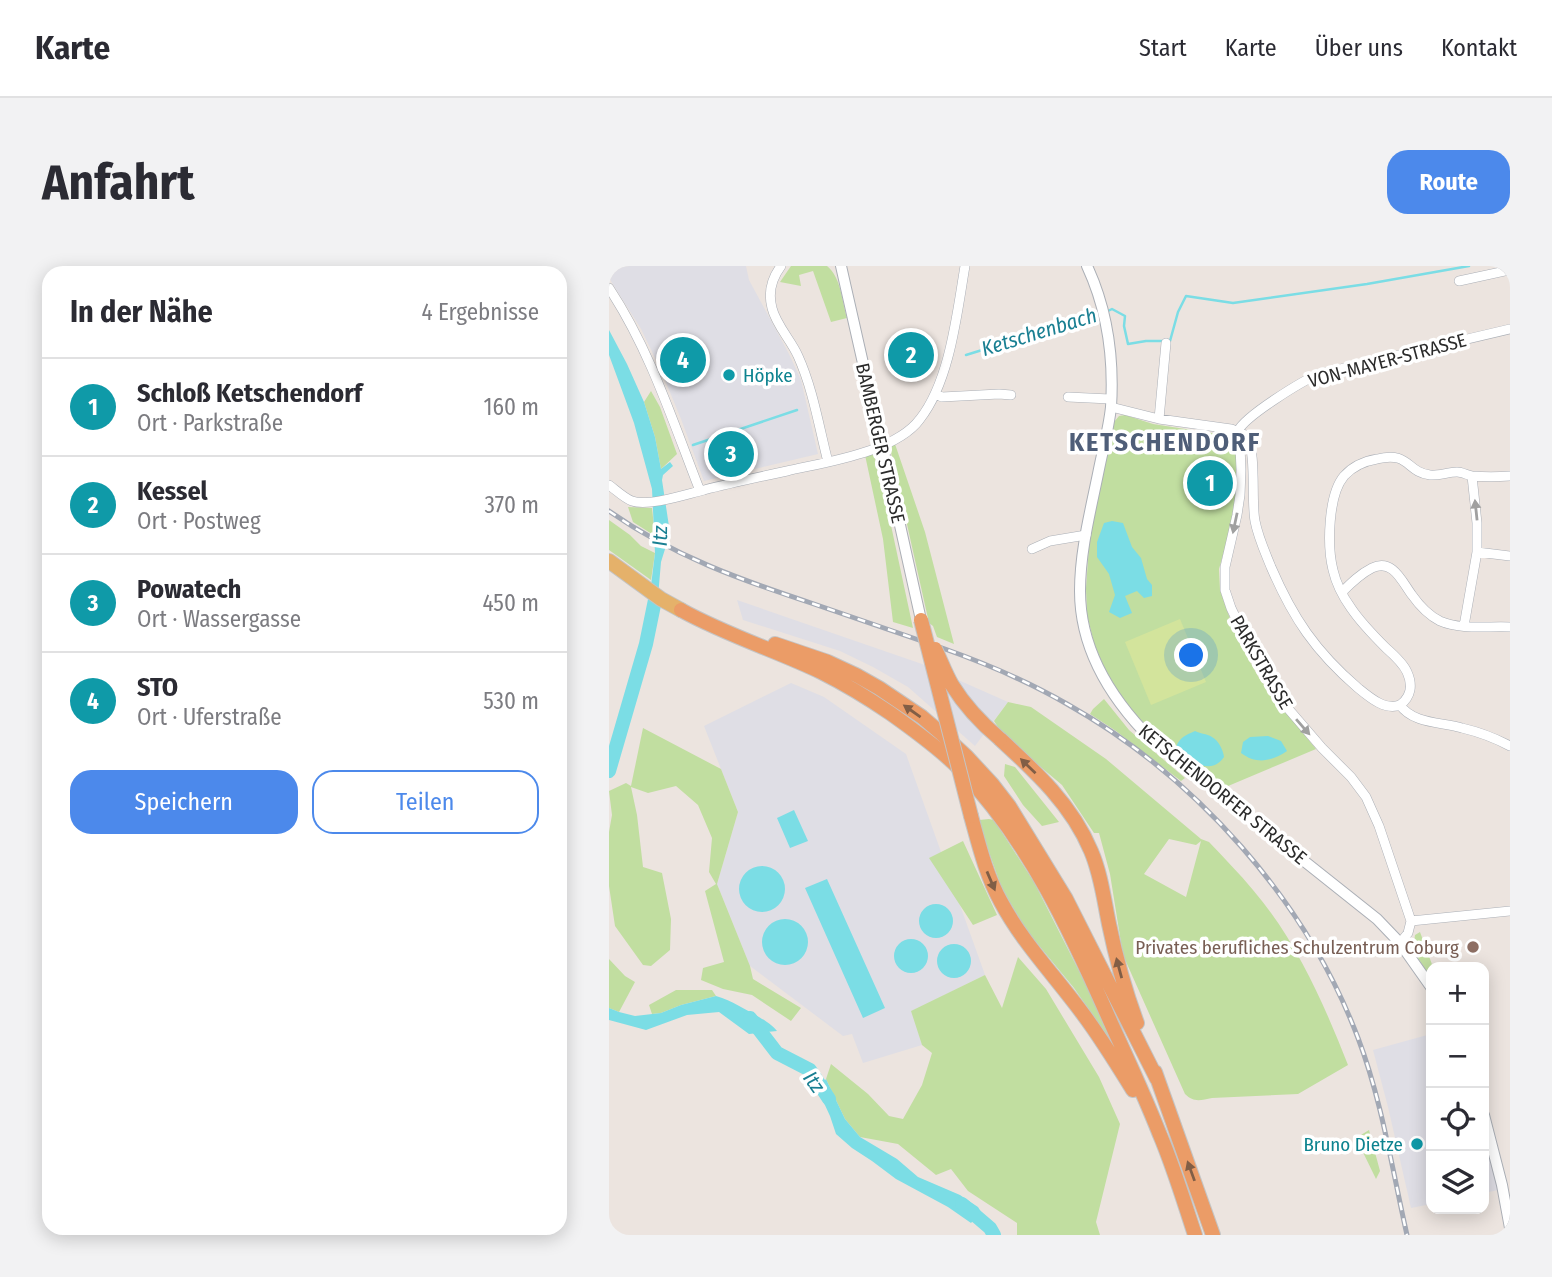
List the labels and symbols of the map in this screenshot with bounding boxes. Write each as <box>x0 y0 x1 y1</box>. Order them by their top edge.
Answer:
water label: Ketschenbach <box>978 302 1100 362</box>
street label: VON-MAYER-STRASSE <box>1306 328 1469 393</box>
pin: 2 <box>888 329 934 381</box>
pin: 4 <box>660 334 706 386</box>
street label: BAMBERGER STRASSE <box>851 361 910 525</box>
place label: Höpke <box>743 364 793 387</box>
marker: Höpke <box>721 367 737 383</box>
district label: KETSCHENDORF <box>1069 427 1261 458</box>
pin: 3 <box>708 428 754 480</box>
pin: 1 <box>1187 457 1233 509</box>
one-way arrow <box>1470 499 1481 521</box>
one-way arrow <box>1230 512 1241 534</box>
water label: Itz <box>647 525 673 547</box>
street label: PARKSTRASSE <box>1225 611 1298 713</box>
your location <box>1174 638 1208 672</box>
one-way arrow <box>903 705 922 718</box>
one-way arrow <box>1295 718 1310 735</box>
street label: KETSCHENDORFER STRASSE <box>1134 720 1311 869</box>
one-way arrow <box>1020 757 1037 774</box>
one-way arrow <box>986 871 997 892</box>
place label: Privates berufliches Schulzentrum Coburg <box>1135 936 1459 959</box>
marker: Privates berufliches Schulzentrum Coburg <box>1465 939 1481 955</box>
one-way arrow <box>1113 957 1124 979</box>
water label: Itz <box>797 1066 831 1099</box>
place label: Bruno Dietze <box>1303 1133 1403 1156</box>
marker: Bruno Dietze <box>1409 1136 1425 1152</box>
one-way arrow <box>1185 1160 1196 1181</box>

